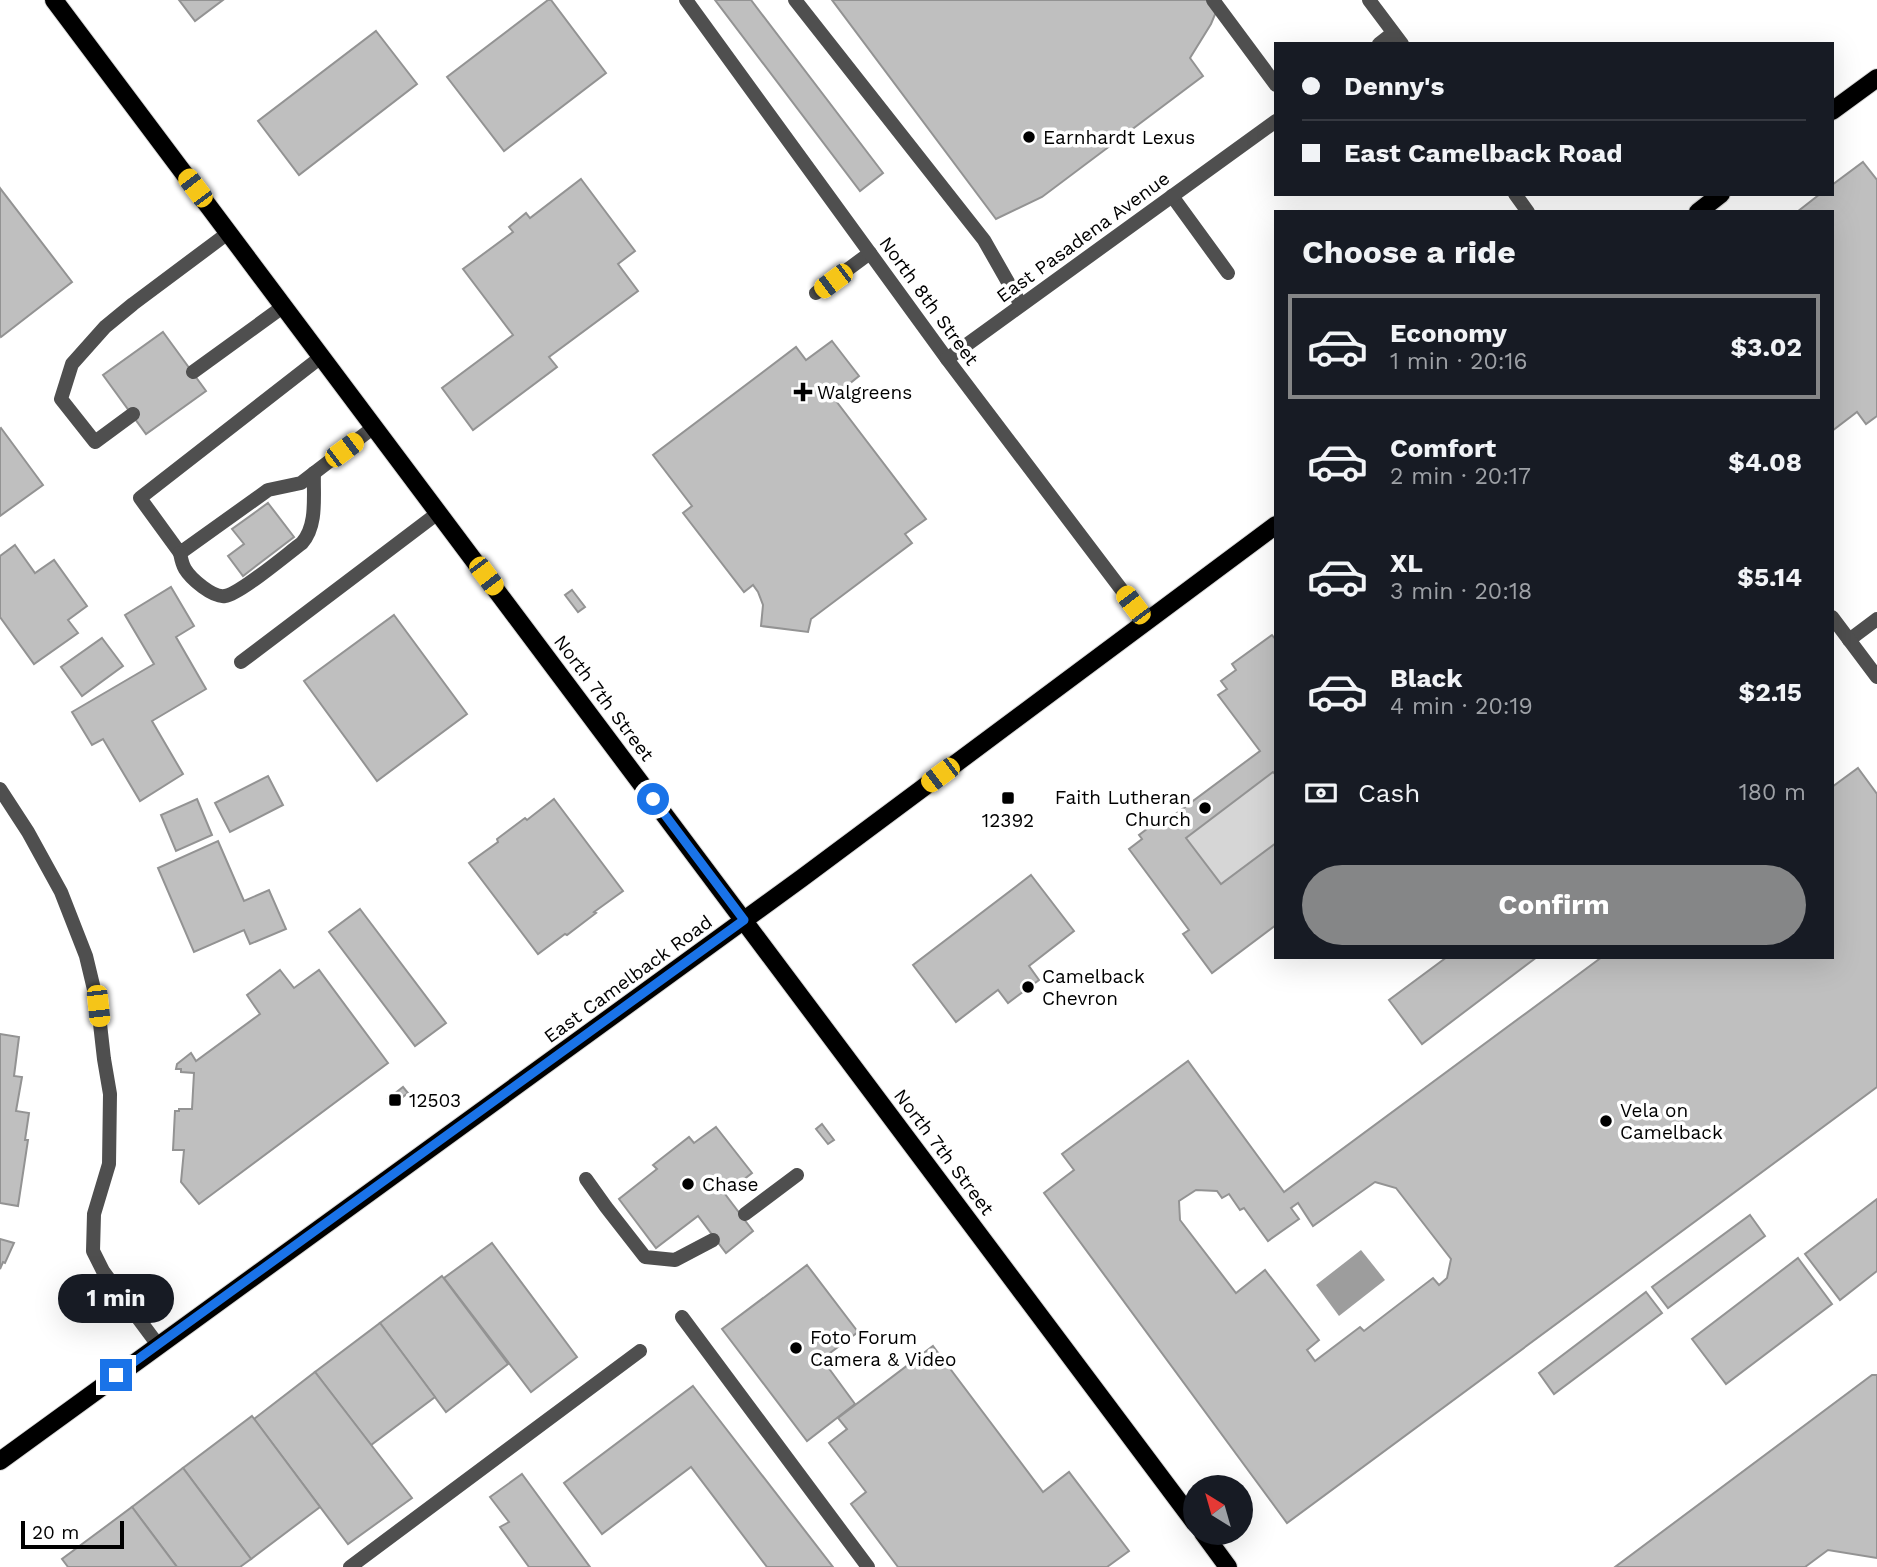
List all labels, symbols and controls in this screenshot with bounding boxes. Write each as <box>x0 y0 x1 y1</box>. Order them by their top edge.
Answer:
text: Denny's <box>1344 71 1444 101</box>
place label: Earnhardt Lexus <box>1043 126 1195 149</box>
marker: Earnhardt Lexus <box>1021 129 1037 145</box>
text: East Camelback Road <box>1344 138 1622 168</box>
car <box>174 165 217 211</box>
street label: East Pasadena Avenue <box>992 166 1174 308</box>
street label: North 8th Street <box>875 232 983 370</box>
text: Choose a ride <box>1302 233 1516 271</box>
car <box>810 260 857 302</box>
icon: car <box>1306 315 1369 378</box>
text: Economy <box>1390 318 1507 348</box>
text: $3.02 <box>1730 332 1802 362</box>
text: 1 min · 20:16 <box>1390 348 1527 375</box>
place label: Walgreens <box>817 381 912 404</box>
marker: Walgreens <box>795 384 811 400</box>
car <box>321 429 368 471</box>
icon: car <box>1306 430 1369 493</box>
text: Comfort <box>1390 433 1496 463</box>
text: $4.08 <box>1728 447 1802 477</box>
text: 2 min · 20:17 <box>1390 463 1531 490</box>
icon: car <box>1306 545 1369 608</box>
text: XL <box>1390 548 1423 578</box>
car <box>465 553 508 599</box>
text: $5.14 <box>1737 562 1802 592</box>
text: 3 min · 20:18 <box>1390 578 1532 605</box>
car <box>1112 582 1155 628</box>
street label: North 7th Street <box>549 630 659 766</box>
icon: car <box>1306 660 1369 723</box>
text: Black <box>1390 663 1462 693</box>
text: $2.15 <box>1739 677 1802 707</box>
text: 4 min · 20:19 <box>1390 693 1533 720</box>
car <box>917 754 964 796</box>
icon: cash <box>1302 774 1340 812</box>
text: Cash <box>1358 778 1420 808</box>
text: 180 m <box>1739 779 1806 806</box>
route start <box>637 783 669 815</box>
place label: Faith Lutheran Church <box>1055 786 1191 831</box>
marker: 12392 <box>1000 790 1016 806</box>
marker: Faith Lutheran Church <box>1197 800 1213 816</box>
place label: 12392 <box>982 809 1034 832</box>
button: Confirm <box>1302 865 1806 945</box>
street label: East Camelback Road <box>539 910 717 1048</box>
place label: Camelback Chevron <box>1042 965 1145 1010</box>
marker: Camelback Chevron <box>1020 979 1036 995</box>
car <box>86 984 111 1028</box>
street label: North 7th Street <box>889 1084 999 1220</box>
place label: 12503 <box>409 1089 461 1112</box>
marker: 12503 <box>387 1092 403 1108</box>
place label: Vela on Camelback <box>1620 1099 1723 1144</box>
marker: Vela on Camelback <box>1598 1113 1614 1129</box>
place label: Chase <box>702 1173 759 1196</box>
marker: Chase <box>680 1176 696 1192</box>
callout: 1 min <box>58 1274 174 1322</box>
text: 1 min <box>86 1285 146 1312</box>
place label: Foto Forum Camera & Video <box>810 1326 956 1371</box>
marker: Foto Forum Camera & Video <box>788 1340 804 1356</box>
route end <box>100 1359 132 1391</box>
north arrow <box>1183 1475 1253 1545</box>
map controls <box>1183 1475 1253 1545</box>
scale bar <box>21 1518 124 1550</box>
text: 20 m <box>32 1521 79 1544</box>

